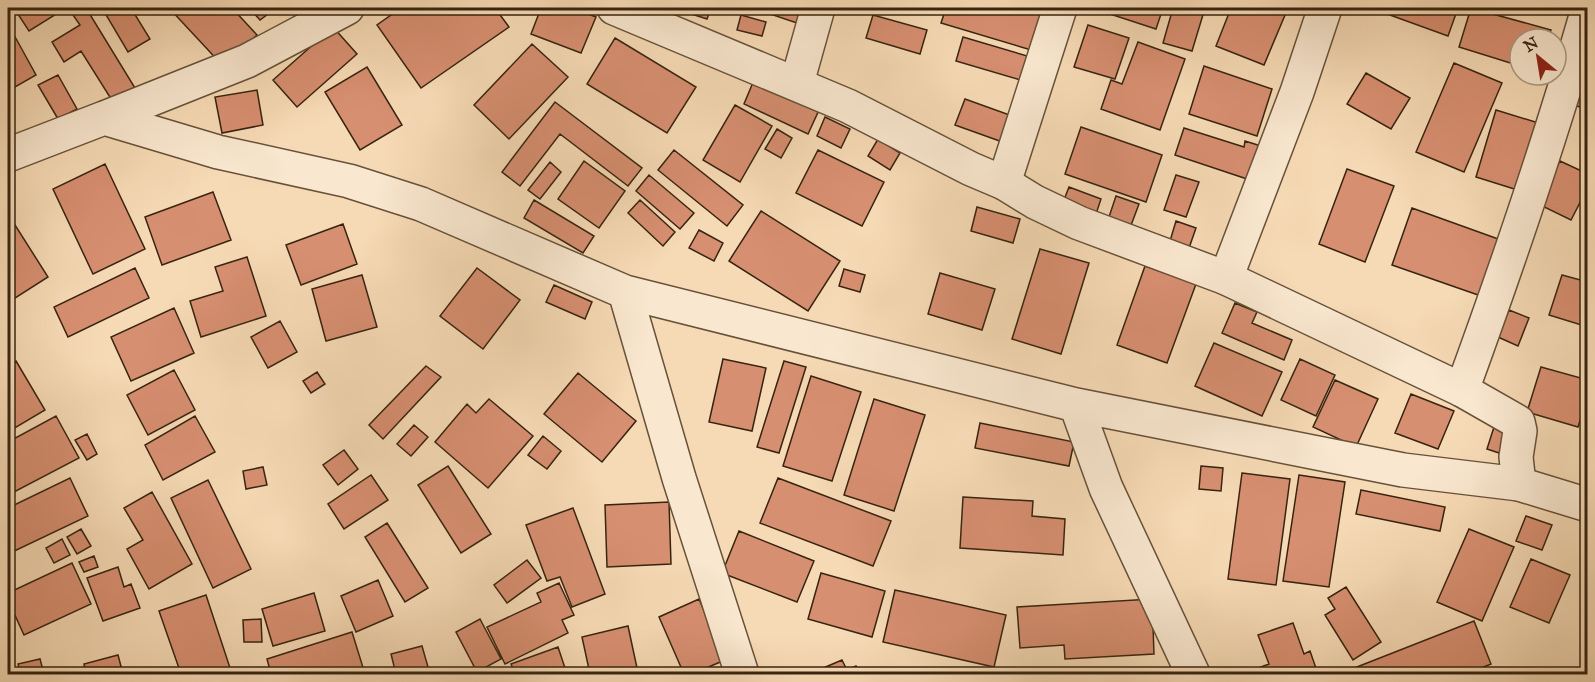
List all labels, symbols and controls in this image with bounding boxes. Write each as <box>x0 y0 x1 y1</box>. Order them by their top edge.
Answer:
north arrow <box>1508 27 1568 87</box>
text: N <box>1520 33 1542 56</box>

